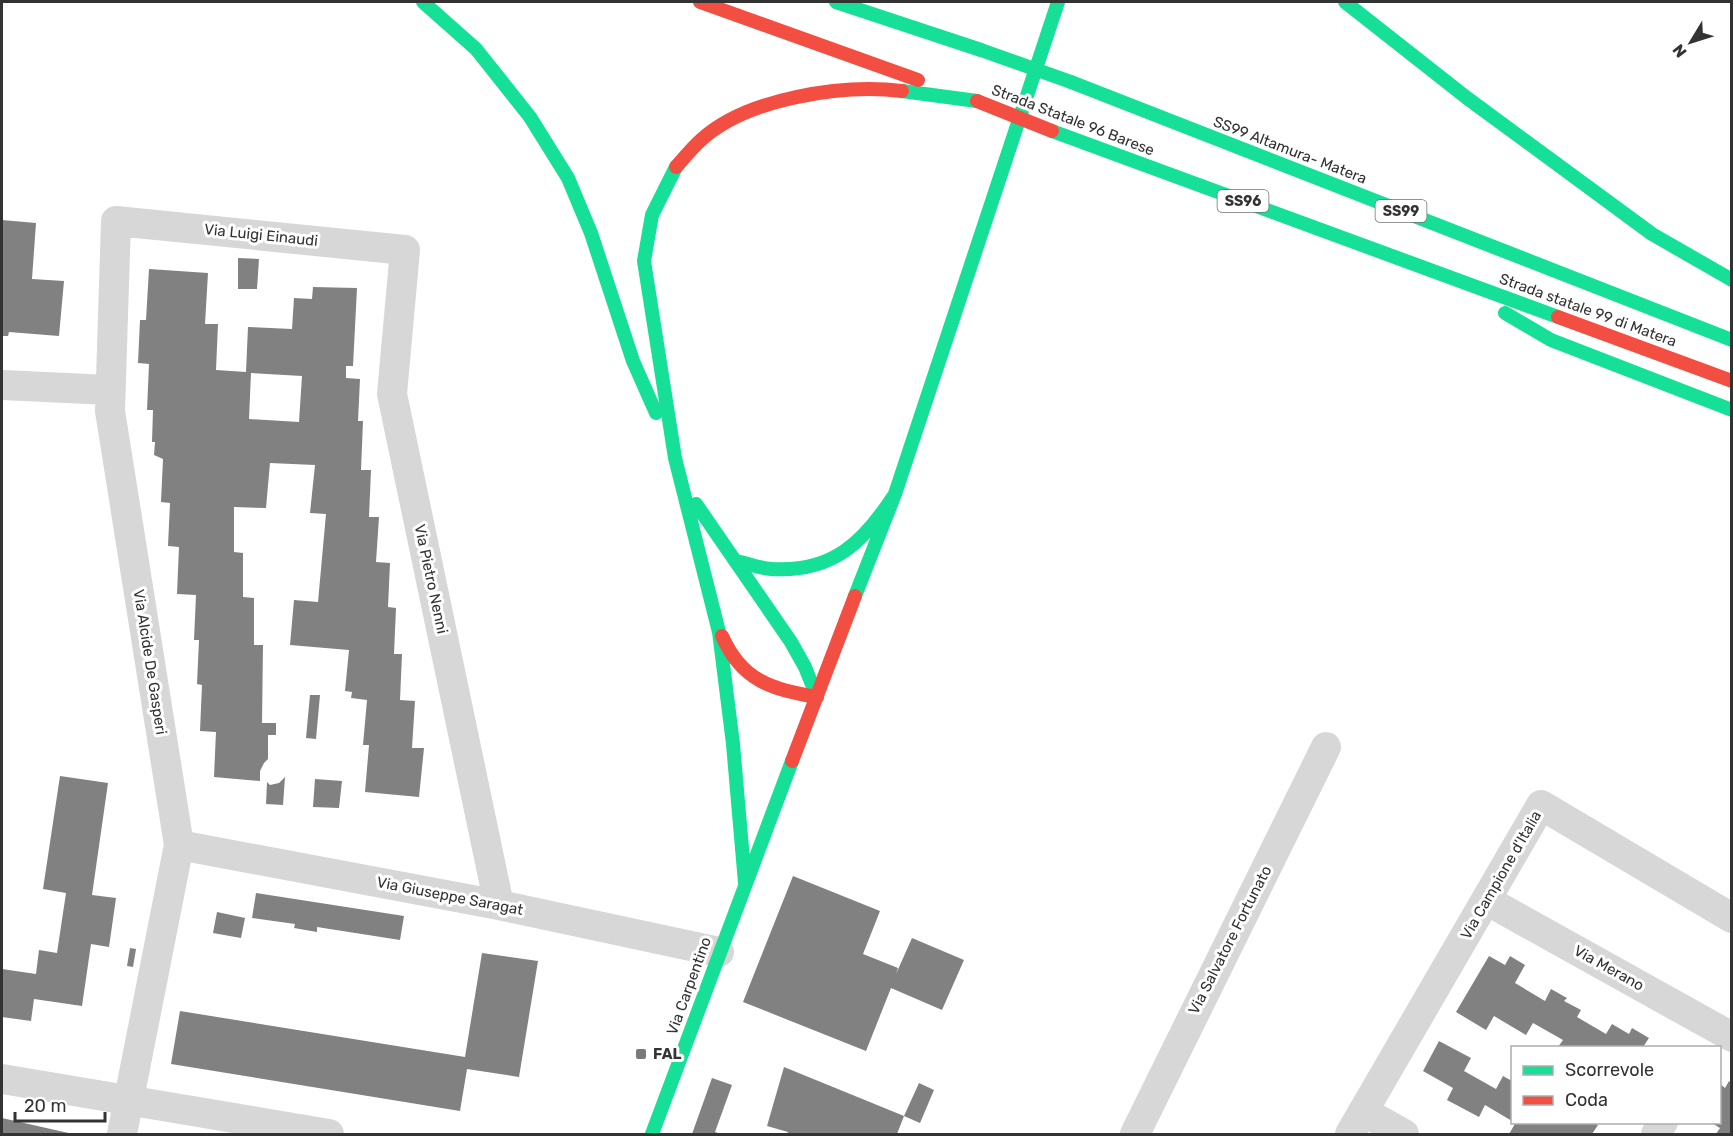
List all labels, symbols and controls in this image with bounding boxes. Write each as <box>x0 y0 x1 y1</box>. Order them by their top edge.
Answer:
north arrow <box>1661 12 1721 72</box>
text: N <box>1669 41 1691 61</box>
street label: Strada Statale 96 Barese <box>989 81 1157 159</box>
street label: SS99 Altamura- Matera <box>1211 112 1369 188</box>
road number: SS96 <box>1218 190 1268 212</box>
road number: SS99 <box>1376 200 1426 222</box>
street label: Via Luigi Einaudi <box>203 220 319 250</box>
street label: Strada statale 99 di Matera <box>1497 269 1679 351</box>
street label: Via Pietro Nenni <box>411 523 451 635</box>
street label: Via Alcide De Gasperi <box>130 588 170 736</box>
street label: Via Campione d'Italia <box>1457 808 1545 942</box>
street label: Via Salvatore Fortunato <box>1185 863 1275 1017</box>
street label: Via Giuseppe Saragat <box>375 873 525 919</box>
street label: Via Carpentino <box>663 935 715 1037</box>
street label: Via Merano <box>1571 941 1647 995</box>
place label: FAL <box>653 1045 681 1063</box>
legend <box>1511 1046 1721 1124</box>
marker: FAL <box>634 1047 648 1061</box>
text: Scorrevole <box>1565 1059 1654 1081</box>
scale bar <box>15 1085 105 1123</box>
text: Coda <box>1565 1089 1608 1111</box>
text: 20 m <box>24 1095 66 1117</box>

